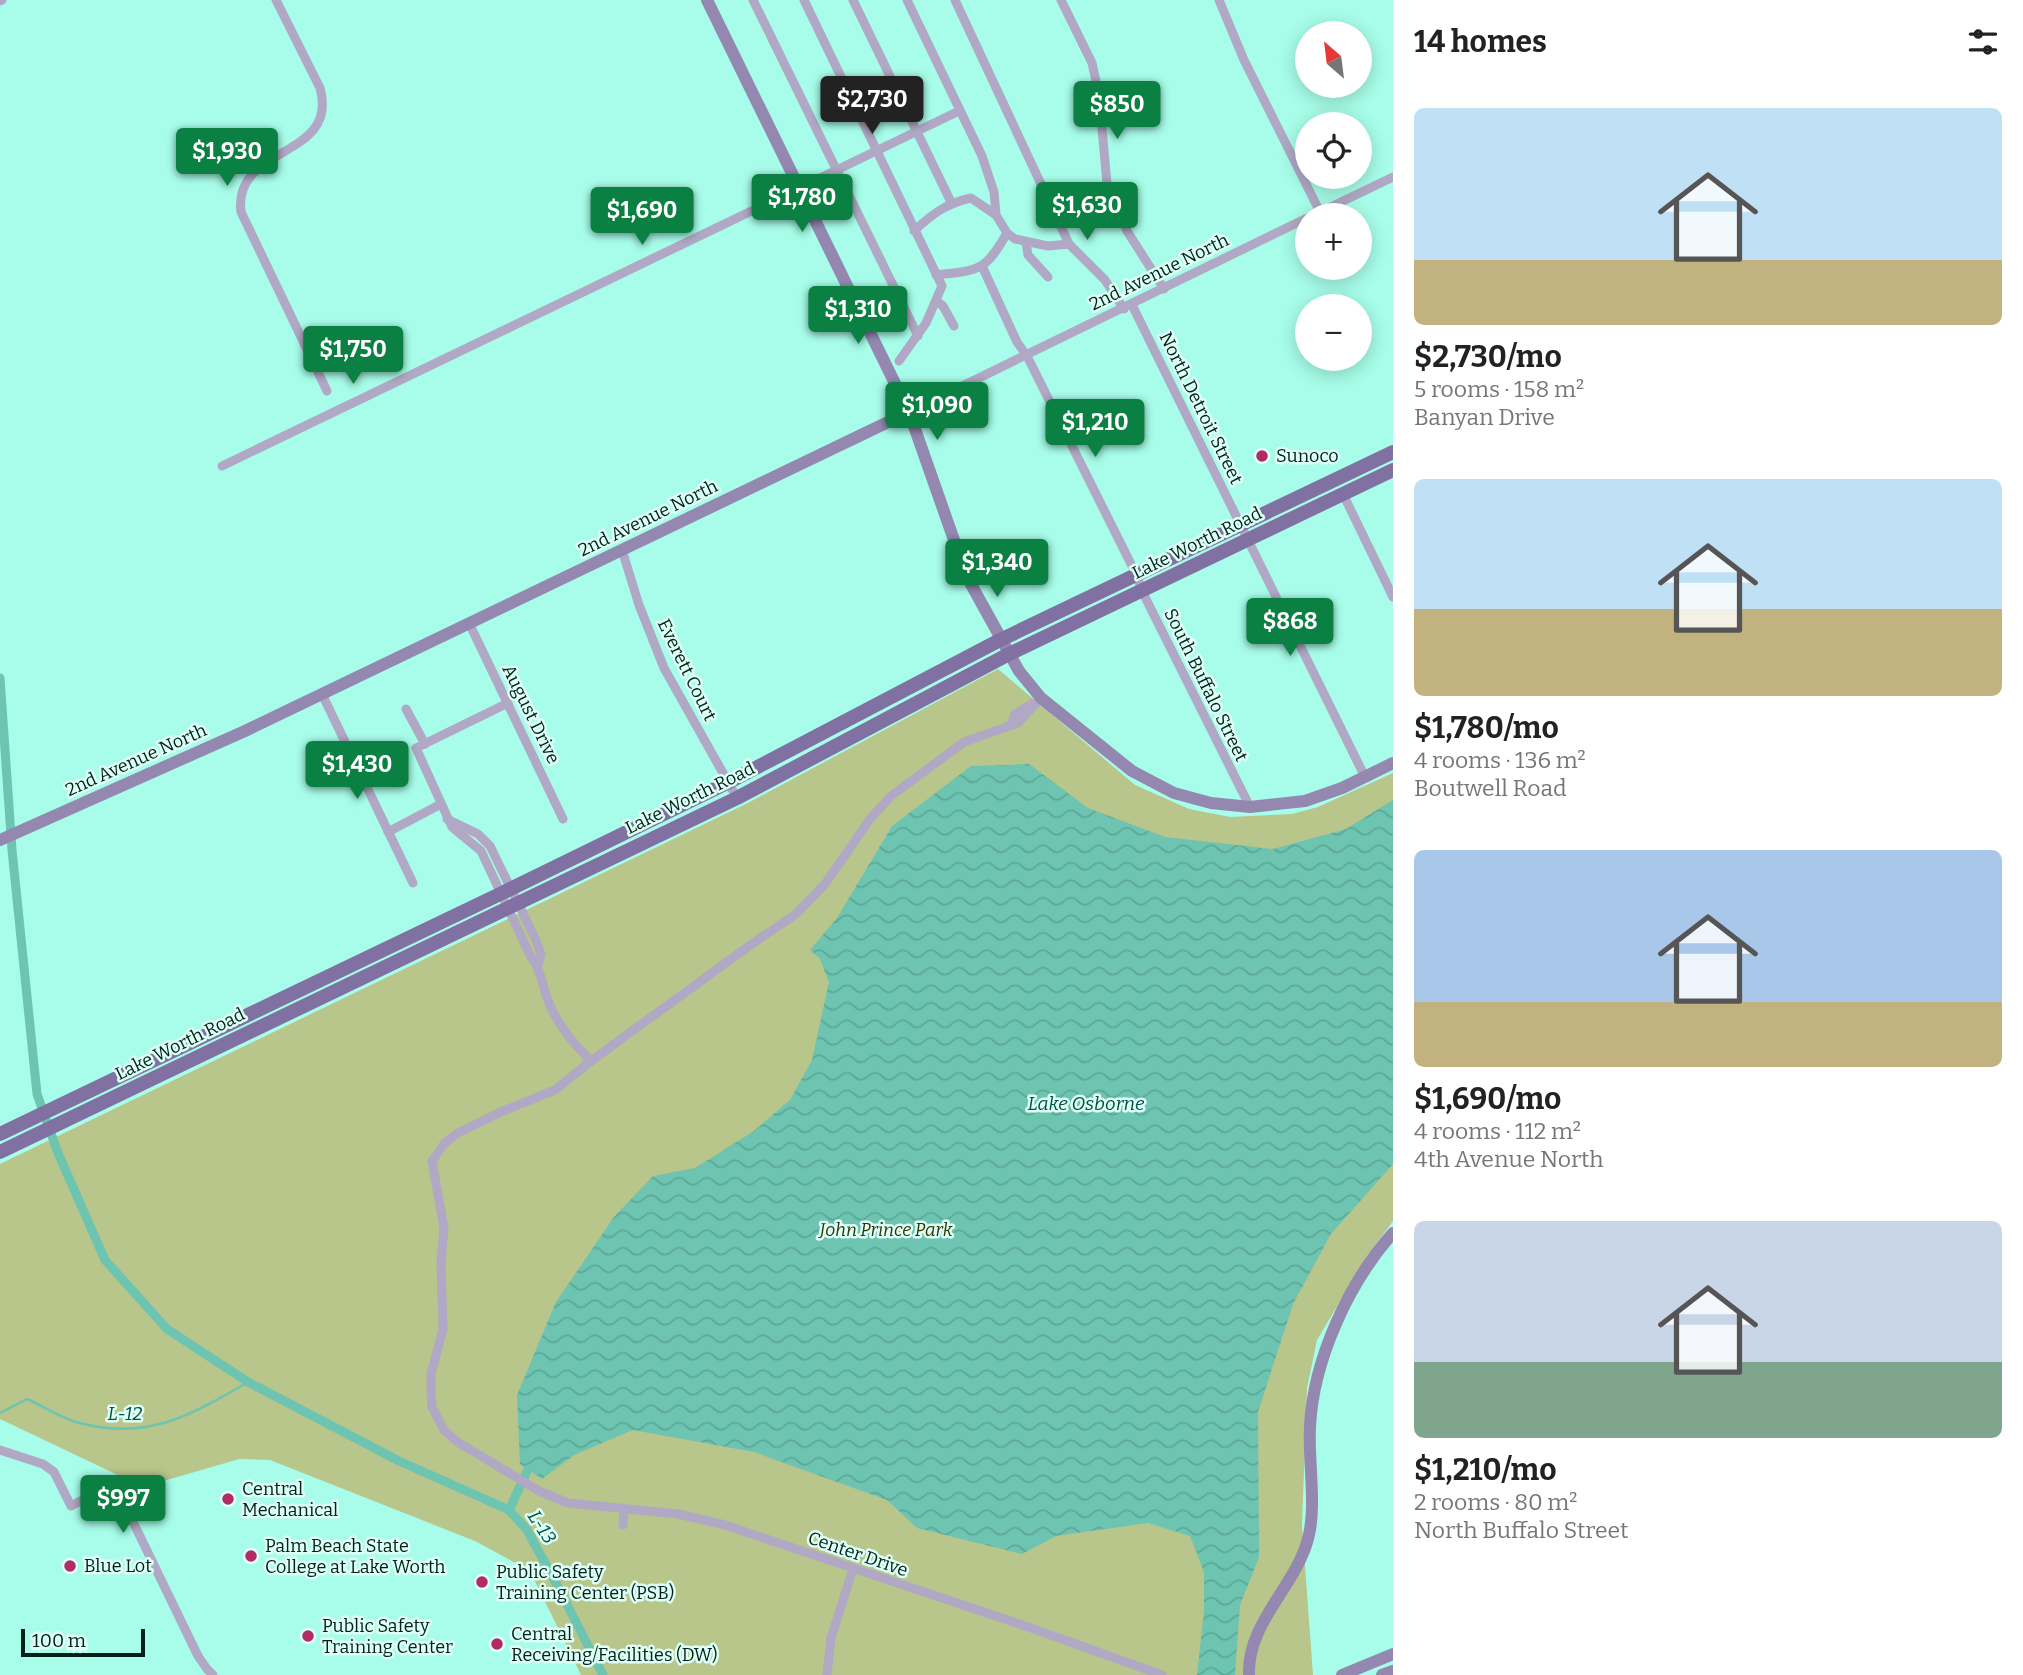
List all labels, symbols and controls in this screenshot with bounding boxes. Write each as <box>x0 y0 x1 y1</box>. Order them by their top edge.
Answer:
north arrow <box>1295 21 1372 98</box>
map controls <box>1295 21 1372 371</box>
icon: filters <box>1964 23 2002 61</box>
text: 14 homes <box>1414 24 1547 60</box>
pin: $2,730 <box>815 76 929 136</box>
pin: $850 <box>1076 82 1158 141</box>
text: $2,730 <box>836 85 908 113</box>
text: $850 <box>1090 90 1145 118</box>
button: locate <box>1295 112 1372 189</box>
pin: $1,930 <box>170 128 284 188</box>
text: $1,930 <box>192 137 262 165</box>
icon: home <box>1645 154 1771 280</box>
pin: $1,780 <box>745 174 859 234</box>
pin: $1,630 <box>1030 182 1144 242</box>
text: $1,780 <box>768 183 836 211</box>
pin: $1,690 <box>585 188 699 247</box>
text: $1,630 <box>1052 191 1122 219</box>
text: $1,690 <box>607 196 677 224</box>
button: + <box>1295 203 1372 280</box>
street label: 2nd Avenue North <box>1086 229 1232 315</box>
pin: $1,310 <box>801 286 915 346</box>
button: − <box>1295 294 1372 371</box>
text: $1,310 <box>824 295 892 323</box>
pin: $1,750 <box>296 326 410 386</box>
street label: North Detroit Street <box>1155 328 1248 488</box>
text: $1,750 <box>319 335 387 363</box>
text: $2,730/mo <box>1414 339 1562 375</box>
text: 5 rooms · 158 m² <box>1414 375 1584 403</box>
pin: $1,090 <box>880 382 994 442</box>
text: $1,090 <box>901 391 973 419</box>
pin: $1,210 <box>1038 400 1152 459</box>
text: Banyan Drive <box>1414 403 1555 431</box>
text: $1,210 <box>1061 408 1129 436</box>
place label: Sunoco <box>1276 445 1339 467</box>
marker: Sunoco <box>1254 448 1270 464</box>
street label: 2nd Avenue North <box>575 475 721 561</box>
street label: Lake Worth Road <box>1129 502 1266 584</box>
icon: home <box>1645 525 1771 651</box>
pin: $1,340 <box>940 540 1054 599</box>
text: $1,340 <box>961 548 1033 576</box>
pin: $868 <box>1249 598 1331 658</box>
street label: South Buffalo Street <box>1159 605 1253 766</box>
text: $868 <box>1262 607 1318 635</box>
street label: Everett Court <box>653 615 721 725</box>
street label: August Drive <box>498 661 564 767</box>
text: $1,780/mo <box>1414 710 1559 746</box>
street label: 2nd Avenue North <box>62 719 210 801</box>
pin: $1,430 <box>300 742 414 801</box>
text: 4 rooms · 136 m² <box>1414 746 1586 774</box>
text: $1,430 <box>322 750 392 778</box>
street label: Lake Worth Road <box>622 757 759 839</box>
text: Boutwell Road <box>1414 774 1567 802</box>
icon: home <box>1645 896 1771 1022</box>
street label: Lake Worth Road <box>112 1003 249 1085</box>
text: $1,690/mo <box>1414 1081 1561 1117</box>
water label: Lake Osborne <box>1027 1092 1145 1115</box>
text: 4 rooms · 112 m² <box>1414 1117 1581 1145</box>
text: 4th Avenue North <box>1414 1145 1604 1173</box>
park label: John Prince Park <box>818 1219 953 1241</box>
icon: home <box>1645 1267 1771 1393</box>
water label: L-12 <box>108 1402 142 1425</box>
text: $1,210/mo <box>1414 1452 1557 1488</box>
pin: $997 <box>82 1476 164 1535</box>
place label: Central Mechanical <box>242 1478 338 1521</box>
text: $997 <box>96 1484 150 1512</box>
text: 2 rooms · 80 m² <box>1414 1488 1577 1516</box>
marker: Central Mechanical <box>220 1491 236 1507</box>
water label: L-13 <box>523 1506 561 1548</box>
text: North Buffalo Street <box>1414 1516 1628 1544</box>
street label: Center Drive <box>805 1527 911 1581</box>
place label: Palm Beach State College at Lake Worth <box>265 1535 445 1578</box>
marker: Palm Beach State College at Lake Worth <box>243 1548 259 1564</box>
place label: Blue Lot <box>84 1555 152 1577</box>
marker: Blue Lot <box>62 1558 78 1574</box>
place label: Public Safety Training Center (PSB) <box>496 1561 674 1604</box>
marker: Public Safety Training Center (PSB) <box>474 1574 490 1590</box>
place label: Public Safety Training Center <box>322 1615 453 1658</box>
place label: Central Receiving/Facilities (DW) <box>511 1623 718 1666</box>
scale bar <box>21 1626 145 1658</box>
marker: Public Safety Training Center <box>300 1628 316 1644</box>
text: 100 m <box>32 1629 86 1652</box>
marker: Central Receiving/Facilities (DW) <box>489 1636 505 1652</box>

